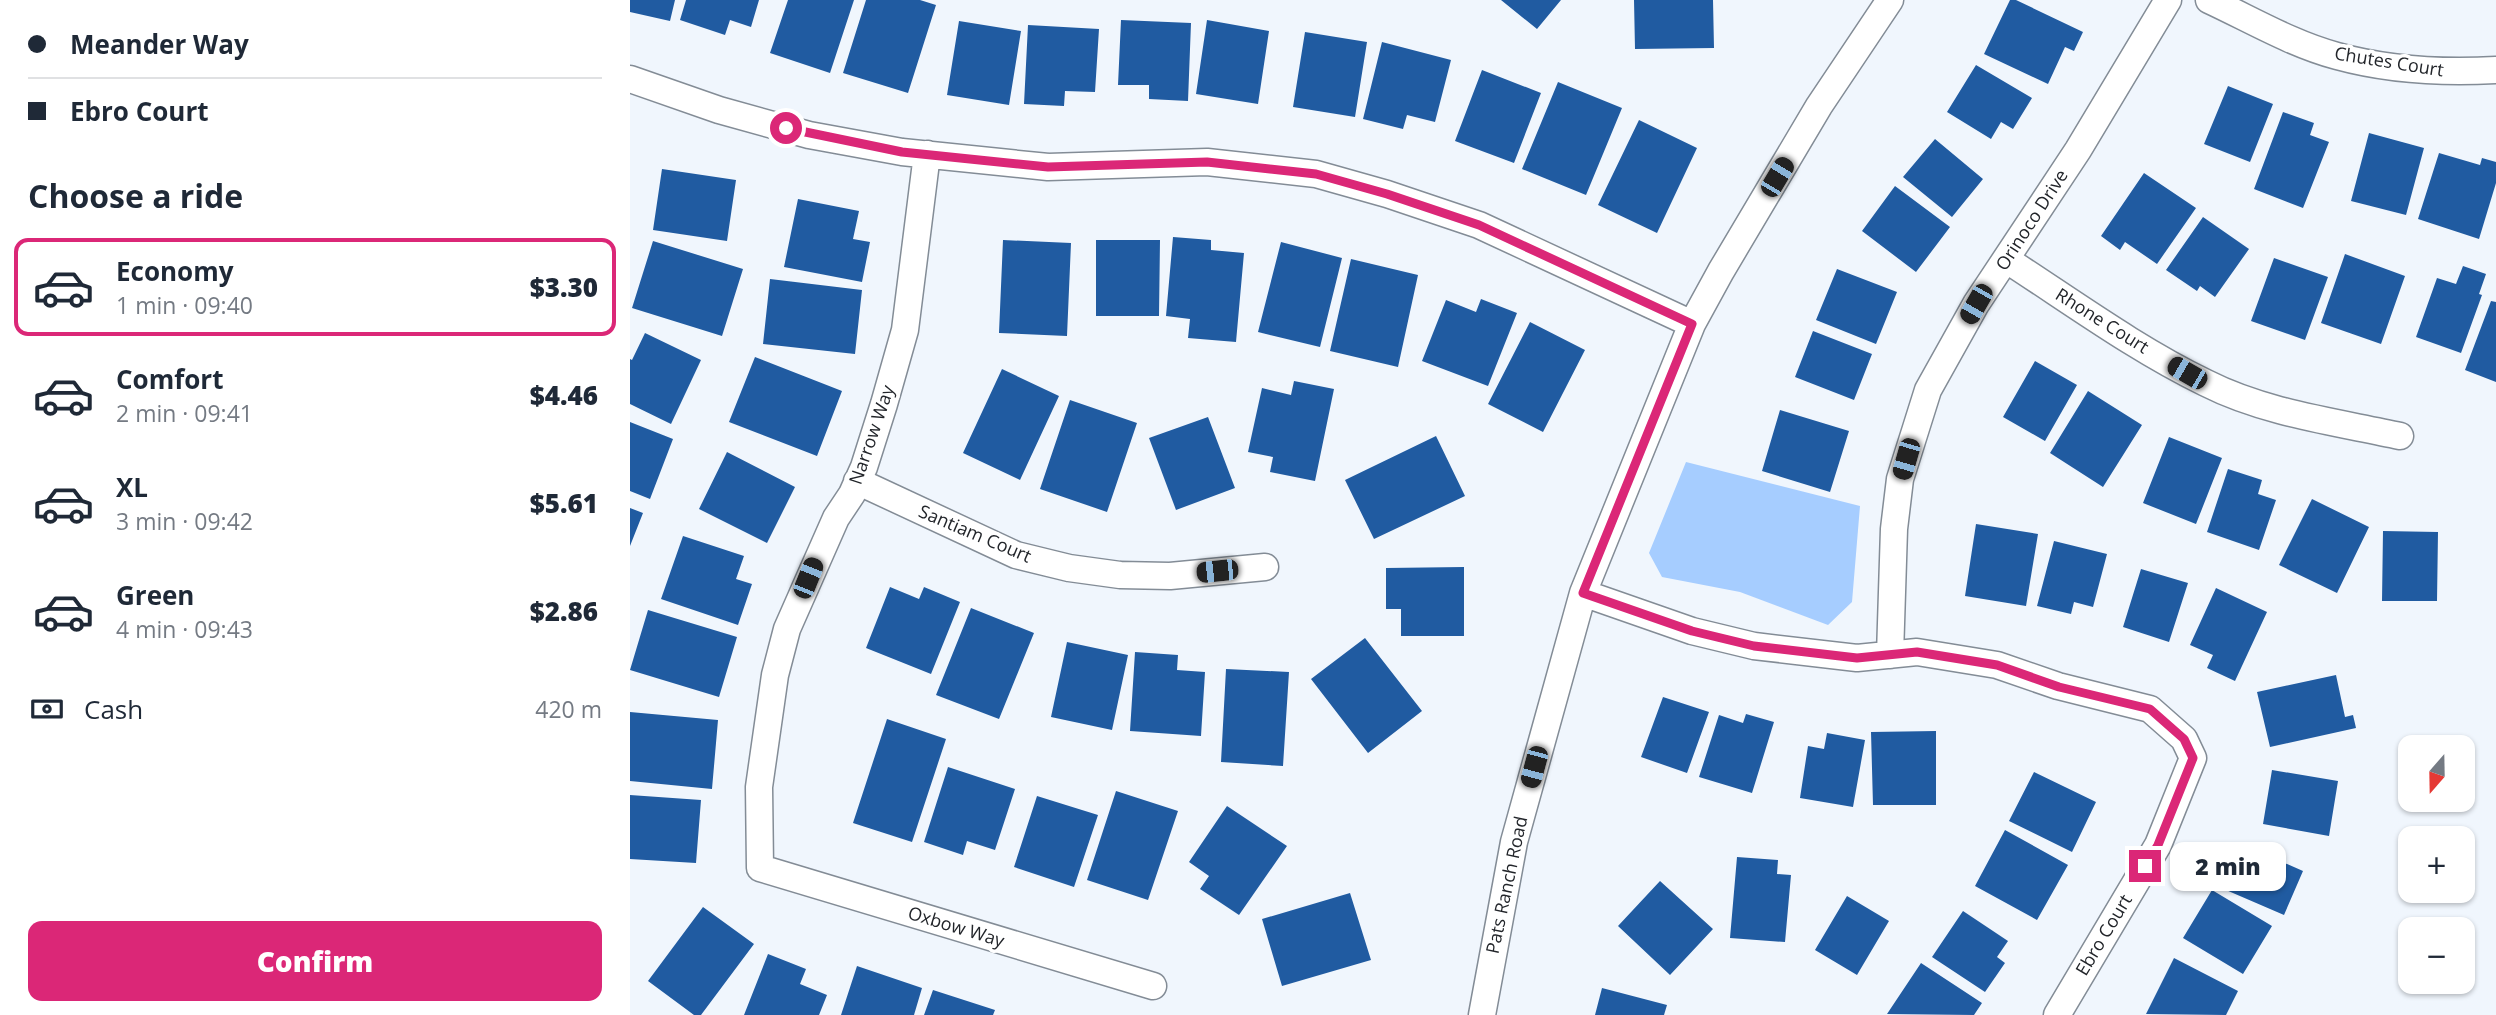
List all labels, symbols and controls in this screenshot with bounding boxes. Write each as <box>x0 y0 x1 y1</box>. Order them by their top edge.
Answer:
text: Meander Way <box>70 26 249 62</box>
street label: Chutes Court <box>2333 41 2445 81</box>
text: Ebro Court <box>70 93 209 129</box>
route start <box>770 112 802 144</box>
car <box>1758 154 1797 200</box>
street label: Orinoco Drive <box>1990 164 2073 275</box>
text: Choose a ride <box>28 174 243 217</box>
text: Economy <box>116 253 234 289</box>
icon: car <box>32 256 95 319</box>
text: $3.30 <box>530 269 598 305</box>
car <box>1957 281 1996 327</box>
street label: Rhone Court <box>2051 282 2154 358</box>
text: 1 min · 09:40 <box>116 289 253 321</box>
car <box>2164 353 2211 393</box>
text: Comfort <box>116 361 223 397</box>
icon: car <box>32 364 95 427</box>
text: $4.46 <box>530 377 598 413</box>
street label: Narrow Way <box>843 381 900 487</box>
text: 2 min · 09:41 <box>116 397 253 429</box>
car <box>1891 436 1922 482</box>
text: XL <box>116 469 148 505</box>
icon: car <box>32 472 95 535</box>
text: $5.61 <box>530 485 598 521</box>
street label: Santiam Court <box>915 499 1035 568</box>
text: 3 min · 09:42 <box>116 505 253 537</box>
car <box>791 555 826 601</box>
car <box>1196 558 1239 584</box>
text: Green <box>116 577 194 613</box>
icon: car <box>32 580 95 643</box>
text: $2.86 <box>530 593 598 629</box>
text: 4 min · 09:43 <box>116 613 253 645</box>
icon: cash <box>28 690 66 728</box>
text: Cash <box>84 691 143 727</box>
text: 420 m <box>535 693 602 725</box>
north arrow <box>2398 735 2474 812</box>
map controls <box>2398 735 2475 994</box>
car <box>1519 744 1550 790</box>
street label: Pats Ranch Road <box>1480 814 1532 956</box>
button: + <box>2398 826 2475 903</box>
callout: 2 min <box>2170 842 2285 890</box>
route end <box>2129 850 2161 882</box>
text: 2 min <box>2195 850 2261 882</box>
street label: Ebro Court <box>2069 889 2137 980</box>
street label: Oxbow Way <box>905 900 1008 952</box>
button: − <box>2398 917 2475 994</box>
button: Confirm <box>28 921 602 1001</box>

